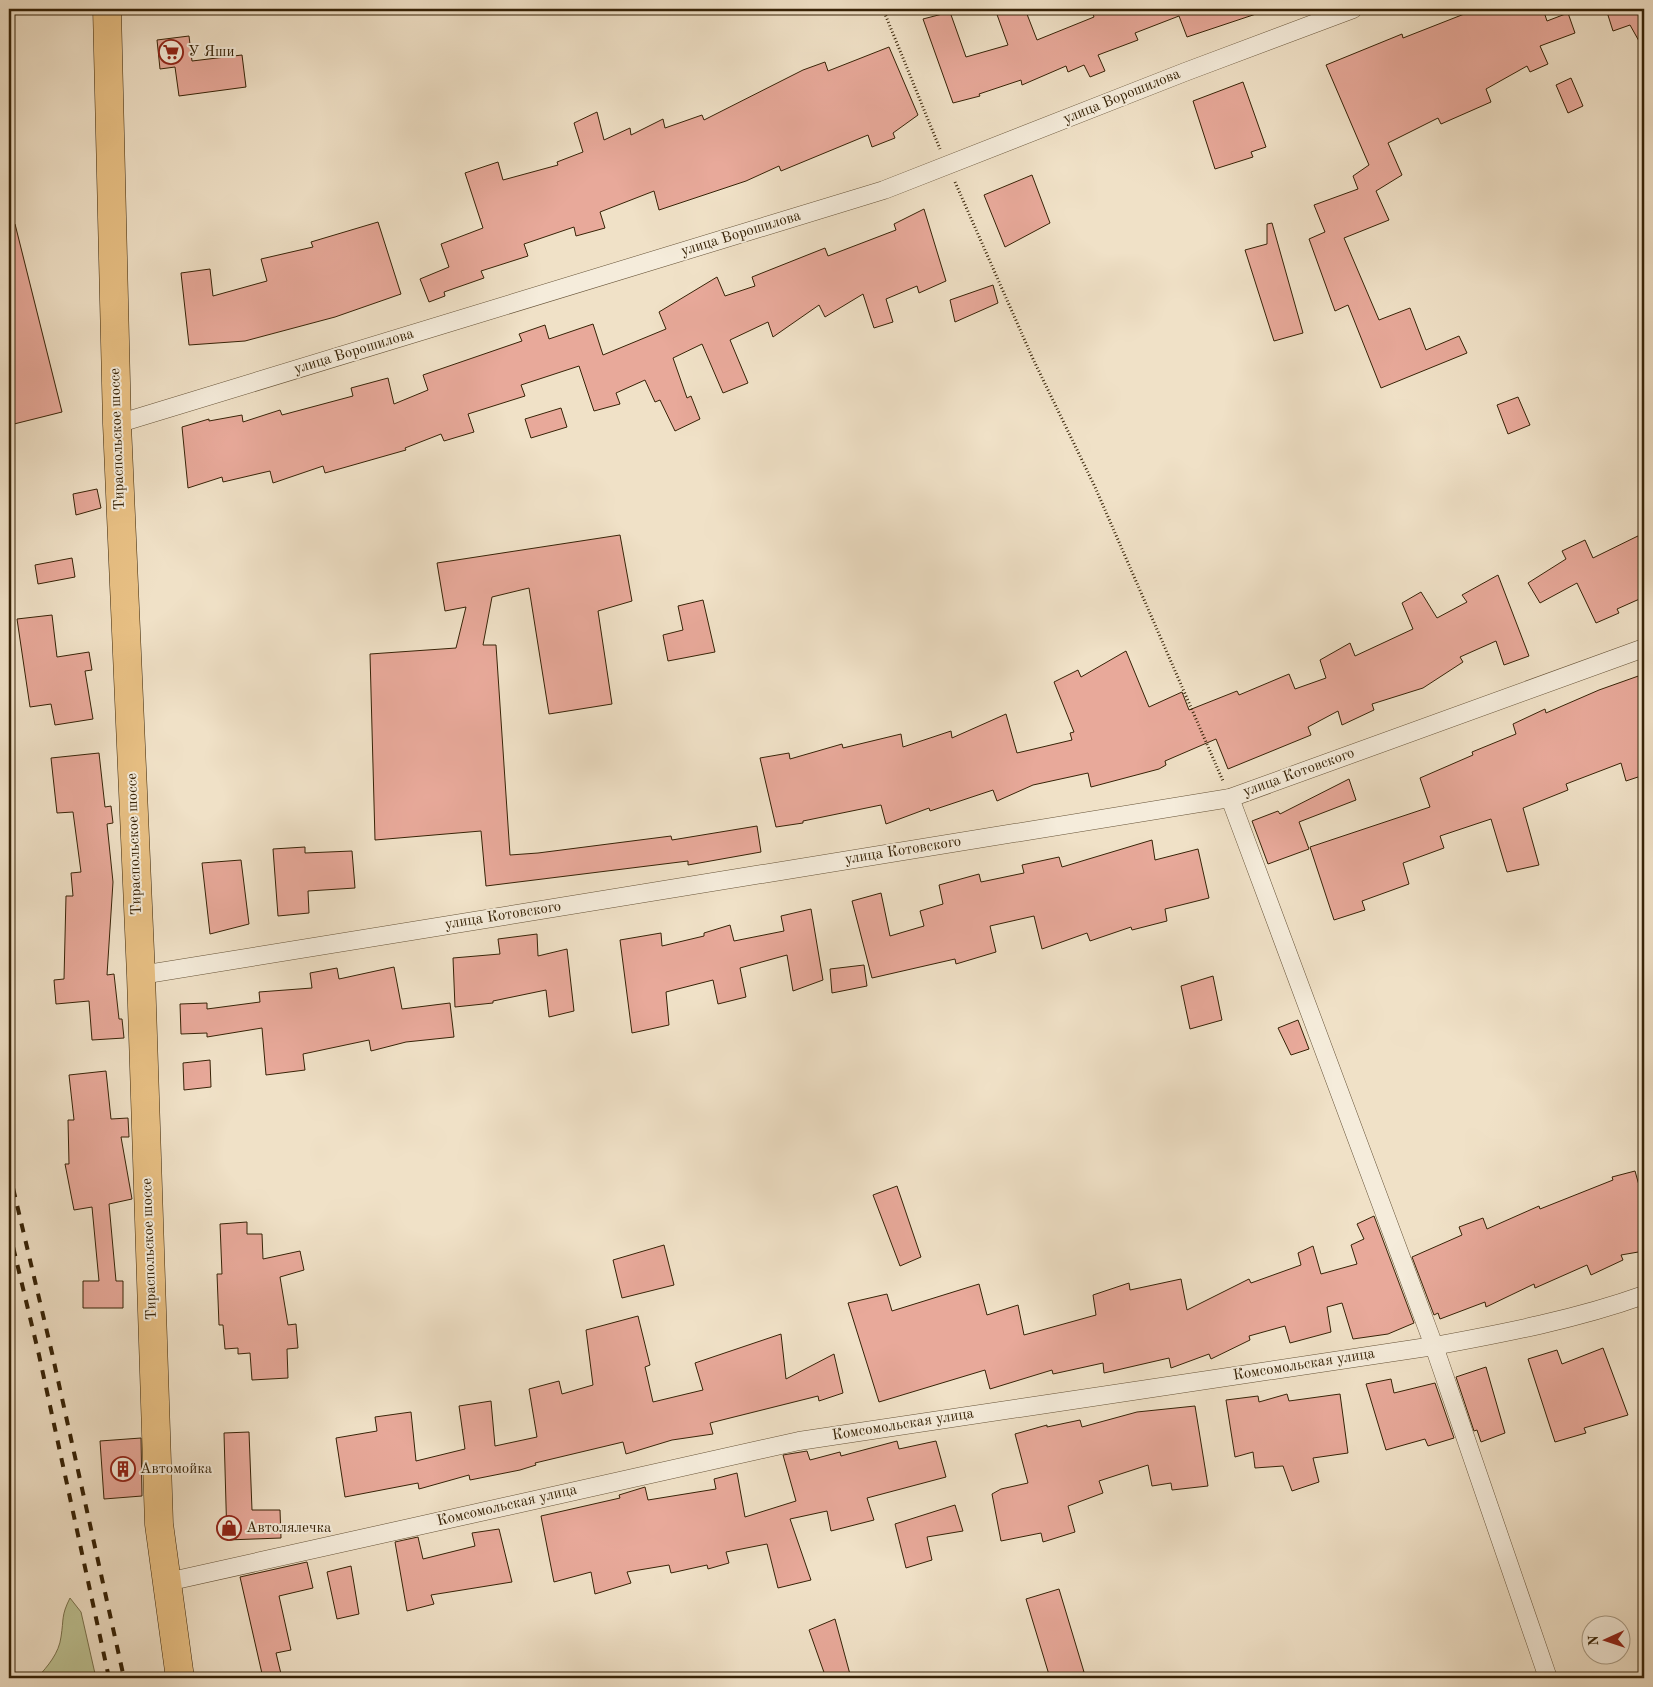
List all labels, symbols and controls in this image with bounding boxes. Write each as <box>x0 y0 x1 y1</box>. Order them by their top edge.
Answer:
supermarket icon: У Яши <box>158 39 184 65</box>
place label: У Яши <box>188 45 235 60</box>
street label: улица Ворошилова <box>1061 66 1183 127</box>
street label: улица Ворошилова <box>679 208 803 259</box>
street label: улица Ворошилова <box>292 326 416 377</box>
street label: Тираспольское шоссе <box>108 368 128 510</box>
street label: улица Котовского <box>1241 746 1357 800</box>
street label: Тираспольское шоссе <box>125 773 145 915</box>
street label: улица Котовского <box>844 834 962 868</box>
street label: улица Котовского <box>444 899 562 933</box>
street label: Тираспольское шоссе <box>140 1178 160 1320</box>
street label: Комсомольская улица <box>1232 1346 1377 1384</box>
street label: Комсомольская улица <box>831 1406 976 1444</box>
building icon: Автомойка <box>110 1456 136 1482</box>
place label: Автомойка <box>140 1462 213 1477</box>
street label: Комсомольская улица <box>435 1482 579 1529</box>
shop icon: Автолялечка <box>216 1515 242 1541</box>
place label: Автолялечка <box>246 1521 332 1536</box>
north arrow <box>1580 1614 1630 1664</box>
text: N <box>1587 1635 1601 1646</box>

